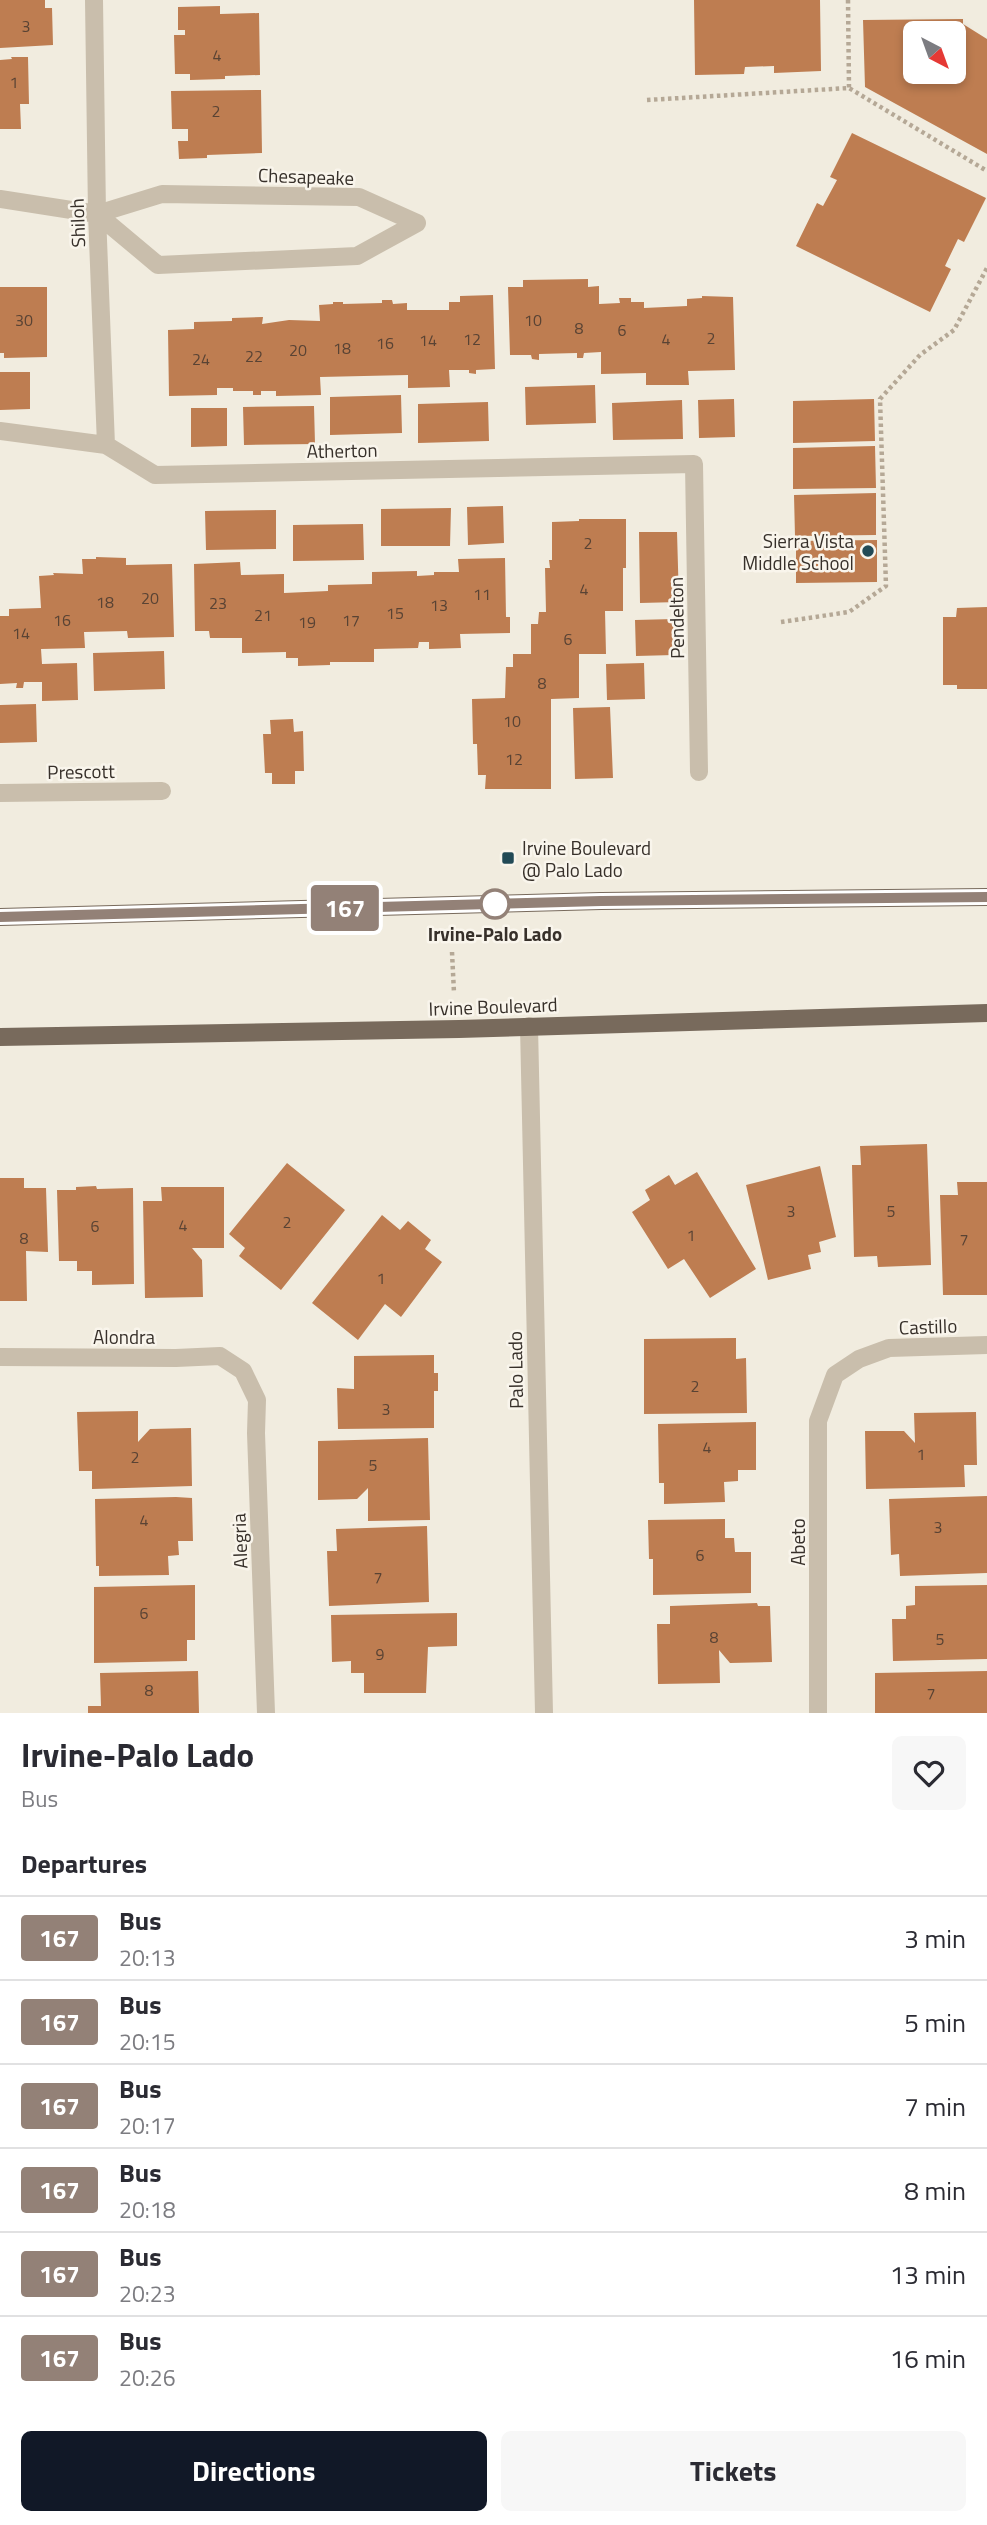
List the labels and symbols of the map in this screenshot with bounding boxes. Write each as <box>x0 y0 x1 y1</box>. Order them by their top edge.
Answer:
house number: 3 <box>22 14 30 38</box>
north arrow <box>903 21 966 84</box>
house number: 4 <box>213 43 222 67</box>
house number: 1 <box>10 70 18 94</box>
house number: 2 <box>212 99 220 123</box>
street label: Chesapeake <box>257 160 355 192</box>
street label: Shiloh <box>62 198 92 248</box>
house number: 30 <box>15 308 33 332</box>
house number: 10 <box>524 308 542 332</box>
house number: 8 <box>575 316 584 340</box>
house number: 6 <box>618 318 627 342</box>
house number: 2 <box>707 326 715 350</box>
house number: 12 <box>463 327 481 351</box>
house number: 4 <box>662 327 671 351</box>
house number: 14 <box>419 328 437 352</box>
house number: 16 <box>376 331 394 355</box>
house number: 18 <box>333 336 351 360</box>
house number: 20 <box>289 338 307 362</box>
house number: 22 <box>245 344 263 368</box>
house number: 24 <box>192 347 210 371</box>
street label: Atherton <box>306 435 378 465</box>
place label: Sierra Vista Middle School <box>742 526 854 577</box>
house number: 2 <box>584 531 592 555</box>
marker: Sierra Vista Middle School <box>860 543 876 559</box>
house number: 4 <box>580 577 589 601</box>
street label: Pendelton <box>661 577 691 659</box>
house number: 11 <box>473 582 491 606</box>
house number: 20 <box>141 586 159 610</box>
house number: 18 <box>96 590 114 614</box>
house number: 23 <box>209 591 227 615</box>
house number: 13 <box>430 593 448 617</box>
house number: 15 <box>386 601 404 625</box>
house number: 21 <box>254 603 272 627</box>
house number: 16 <box>53 608 71 632</box>
house number: 17 <box>342 608 360 632</box>
house number: 19 <box>298 610 316 634</box>
house number: 14 <box>12 621 30 645</box>
house number: 6 <box>564 627 573 651</box>
house number: 8 <box>538 671 547 695</box>
house number: 10 <box>503 709 521 733</box>
house number: 12 <box>505 747 523 771</box>
street label: Prescott <box>47 756 115 786</box>
place label: Irvine Boulevard @ Palo Lado <box>522 833 651 884</box>
marker: Irvine Boulevard @ Palo Lado <box>500 850 516 866</box>
line badge: 167 <box>305 885 385 931</box>
marker: Irvine-Palo Lado <box>480 889 510 919</box>
place label: Irvine-Palo Lado <box>428 919 562 948</box>
street label: Irvine Boulevard <box>428 989 558 1023</box>
house number: 3 <box>787 1199 795 1223</box>
house number: 5 <box>887 1199 896 1223</box>
house number: 2 <box>283 1210 291 1234</box>
house number: 4 <box>179 1213 188 1237</box>
house number: 6 <box>91 1214 100 1238</box>
house number: 1 <box>687 1223 695 1247</box>
house number: 8 <box>20 1226 29 1250</box>
house number: 7 <box>960 1227 968 1251</box>
house number: 1 <box>377 1266 385 1290</box>
street label: Castillo <box>898 1310 958 1342</box>
street label: Alondra <box>93 1322 156 1351</box>
street label: Palo Lado <box>500 1331 530 1409</box>
house number: 2 <box>691 1374 699 1398</box>
house number: 3 <box>382 1397 390 1421</box>
house number: 4 <box>703 1435 712 1459</box>
house number: 1 <box>917 1442 925 1466</box>
house number: 2 <box>131 1445 139 1469</box>
house number: 5 <box>369 1453 378 1477</box>
house number: 4 <box>140 1508 149 1532</box>
street label: Alegria <box>224 1512 254 1569</box>
house number: 3 <box>934 1515 942 1539</box>
street label: Abeto <box>783 1518 812 1566</box>
house number: 6 <box>696 1543 705 1567</box>
house number: 7 <box>374 1565 382 1589</box>
house number: 6 <box>140 1601 149 1625</box>
house number: 8 <box>710 1625 719 1649</box>
house number: 5 <box>936 1627 945 1651</box>
house number: 9 <box>376 1642 385 1666</box>
house number: 8 <box>145 1678 154 1702</box>
house number: 7 <box>927 1681 935 1705</box>

